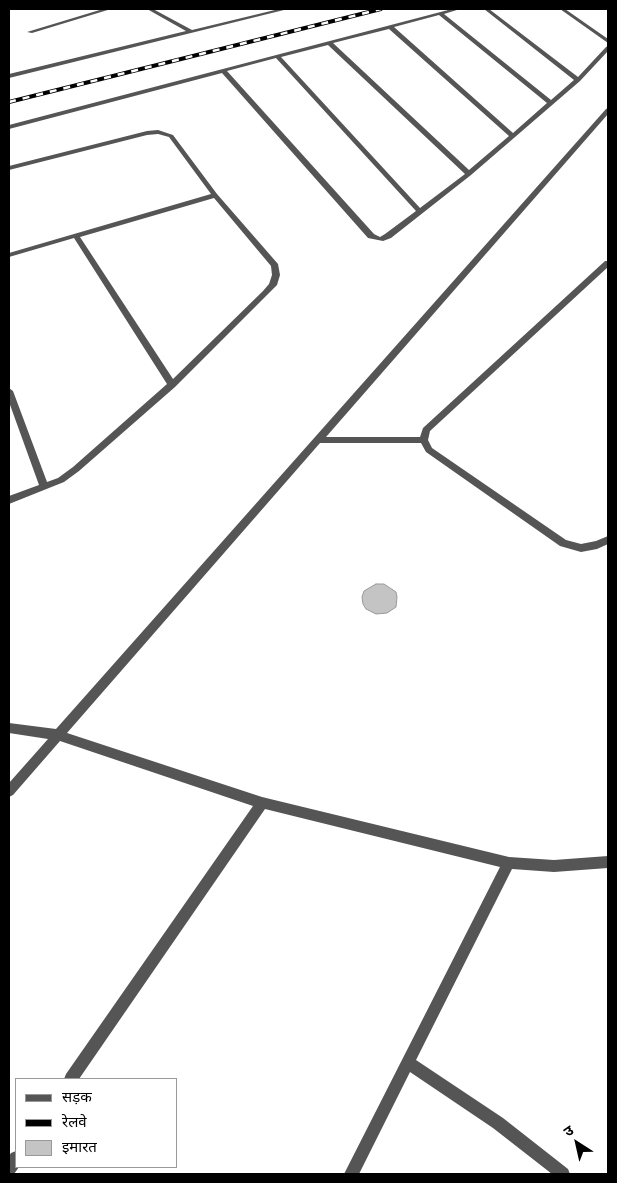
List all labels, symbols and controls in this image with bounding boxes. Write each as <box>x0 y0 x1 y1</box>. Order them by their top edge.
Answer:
legend <box>15 1078 178 1168</box>
text: सड़क <box>62 1087 92 1106</box>
text: रेलवे <box>62 1112 87 1131</box>
north arrow <box>552 1118 602 1168</box>
text: उ <box>560 1121 577 1140</box>
text: इमारत <box>62 1137 97 1156</box>

